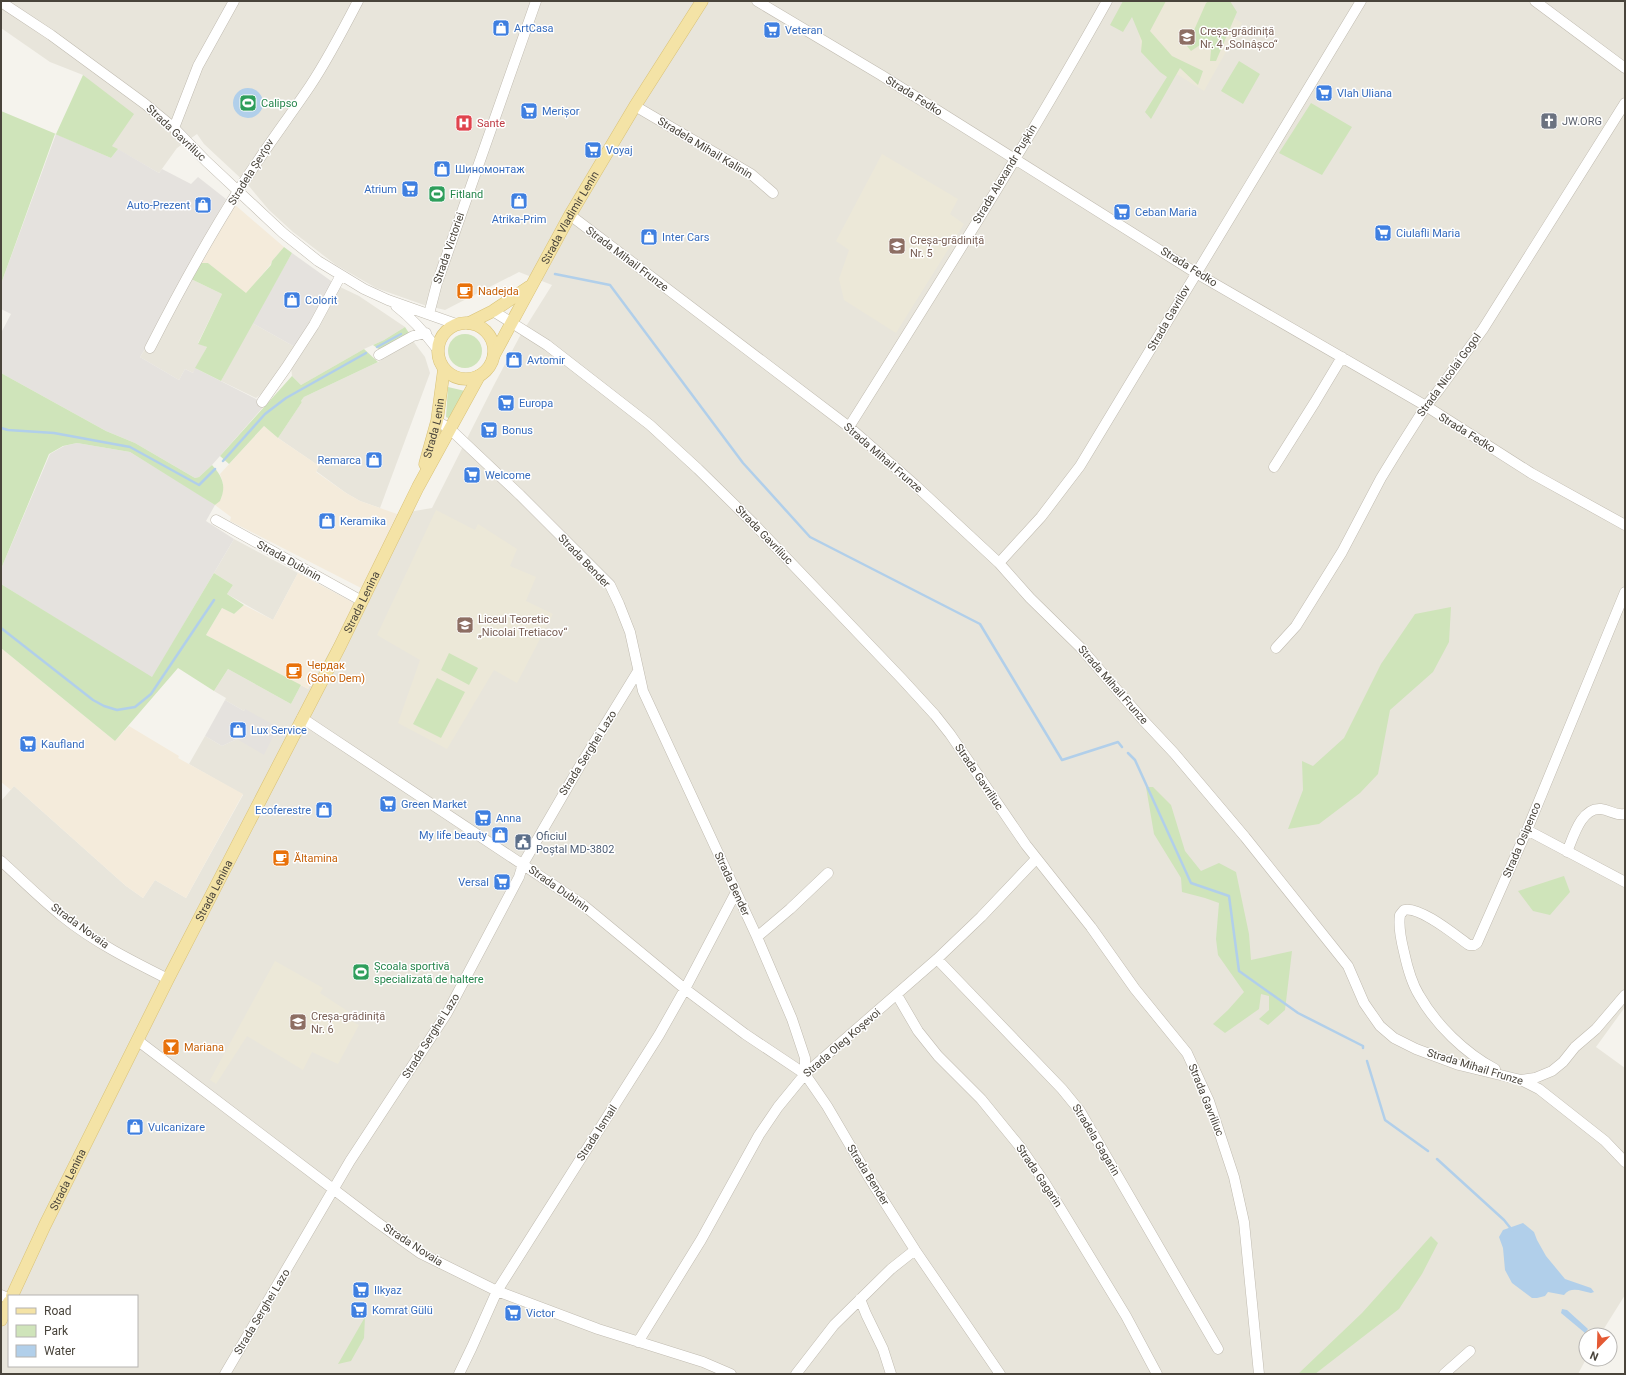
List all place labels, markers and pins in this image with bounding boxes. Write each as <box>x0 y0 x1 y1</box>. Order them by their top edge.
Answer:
shop icon: ArtCasa <box>491 18 511 38</box>
supermarket icon: Veteran <box>762 20 782 40</box>
place label: ArtCasa <box>514 22 554 35</box>
place label: Veteran <box>785 24 823 37</box>
place label: Creșa-grădiniță Nr. 4 „Solnâșco“ <box>1200 25 1278 51</box>
school or university icon: Creșa-grădiniță Nr. 4 „Solnâșco“ <box>1177 27 1197 47</box>
supermarket icon: Vlah Uliana <box>1314 83 1334 103</box>
place label: Vlah Uliana <box>1337 87 1392 100</box>
sports icon: Calipso <box>238 93 258 113</box>
place label: Calipso <box>261 97 298 110</box>
supermarket icon: Merișor <box>519 101 539 121</box>
place label: Merișor <box>542 105 580 118</box>
church icon: JW.ORG <box>1539 111 1559 131</box>
hospital icon: Sante <box>454 113 474 133</box>
place label: JW.ORG <box>1562 115 1602 128</box>
place label: Sante <box>477 117 505 130</box>
supermarket icon: Voyaj <box>583 140 603 160</box>
place label: Voyaj <box>606 144 633 157</box>
shop icon: Шиномонтаж <box>432 159 452 179</box>
place label: Шиномонтаж <box>455 163 525 176</box>
supermarket icon: Atrium <box>400 179 420 199</box>
place label: Atrium <box>364 183 397 196</box>
sports icon: Fitland <box>427 184 447 204</box>
place label: Fitland <box>450 188 483 201</box>
shop icon: Atrika-Prim <box>509 191 529 211</box>
shop icon: Auto-Prezent <box>193 195 213 215</box>
place label: Auto-Prezent <box>127 199 190 212</box>
supermarket icon: Ceban Maria <box>1112 202 1132 222</box>
place label: Ceban Maria <box>1135 206 1197 219</box>
place label: Atrika-Prim <box>492 213 546 226</box>
supermarket icon: Ciulafli Maria <box>1373 223 1393 243</box>
shop icon: Inter Cars <box>639 227 659 247</box>
place label: Ciulafli Maria <box>1396 227 1460 240</box>
place label: Inter Cars <box>662 231 710 244</box>
place label: Creșa-grădiniță Nr. 5 <box>910 234 984 260</box>
school or university icon: Creșa-grădiniță Nr. 5 <box>887 236 907 256</box>
cafe icon: Nadejda <box>455 281 475 301</box>
place label: Nadejda <box>478 285 519 298</box>
shop icon: Colorit <box>282 290 302 310</box>
place label: Colorit <box>305 294 338 307</box>
shop icon: Avtomir <box>504 350 524 370</box>
place label: Avtomir <box>527 354 565 367</box>
supermarket icon: Europa <box>496 393 516 413</box>
place label: Europa <box>519 397 553 410</box>
supermarket icon: Bonus <box>479 420 499 440</box>
place label: Bonus <box>502 424 533 437</box>
shop icon: Remarca <box>364 450 384 470</box>
place label: Remarca <box>317 454 361 467</box>
supermarket icon: Welcome <box>462 465 482 485</box>
place label: Welcome <box>485 469 531 482</box>
shop icon: Keramika <box>317 511 337 531</box>
place label: Keramika <box>340 515 386 528</box>
place label: Liceul Teoretic „Nicolai Tretiacov“ <box>478 613 567 639</box>
school or university icon: Liceul Teoretic „Nicolai Tretiacov“ <box>455 615 475 635</box>
place label: Чердак (Soho Dem) <box>307 659 365 685</box>
cafe icon: Чердак (Soho Dem) <box>284 661 304 681</box>
shop icon: Lux Service <box>228 720 248 740</box>
place label: Lux Service <box>251 724 307 737</box>
supermarket icon: Kaufland <box>18 734 38 754</box>
place label: Kaufland <box>41 738 84 751</box>
supermarket icon: Green Market <box>378 794 398 814</box>
place label: Green Market <box>401 798 467 811</box>
shop icon: Ecoferestre <box>314 800 334 820</box>
place label: Ecoferestre <box>255 804 311 817</box>
supermarket icon: Anna <box>473 808 493 828</box>
place label: Anna <box>496 812 521 825</box>
shop icon: My life beauty <box>490 825 510 845</box>
place label: My life beauty <box>419 829 488 842</box>
place label: Oficiul Poștal MD-3802 <box>536 830 614 856</box>
public building icon: Oficiul Poștal MD-3802 <box>513 832 533 852</box>
cafe icon: Ăltamina <box>271 848 291 868</box>
place label: Ăltamina <box>294 852 338 865</box>
supermarket icon: Versal <box>492 872 512 892</box>
place label: Versal <box>458 876 489 889</box>
place label: Școala sportivă specializată de haltere <box>374 960 484 986</box>
sports icon: Școala sportivă specializată de haltere <box>351 962 371 982</box>
place label: Creșa-grădiniță Nr. 6 <box>311 1010 385 1036</box>
school or university icon: Creșa-grădiniță Nr. 6 <box>288 1012 308 1032</box>
bar icon: Mariana <box>161 1037 181 1057</box>
place label: Mariana <box>184 1041 224 1054</box>
shop icon: Vulcanizare <box>125 1117 145 1137</box>
place label: Vulcanizare <box>148 1121 205 1134</box>
supermarket icon: Ilkyaz <box>351 1280 371 1300</box>
place label: Ilkyaz <box>374 1284 402 1297</box>
supermarket icon: Komrat Gülü <box>349 1300 369 1320</box>
supermarket icon: Victor <box>503 1303 523 1323</box>
place label: Komrat Gülü <box>372 1304 433 1317</box>
place label: Victor <box>526 1307 555 1320</box>

